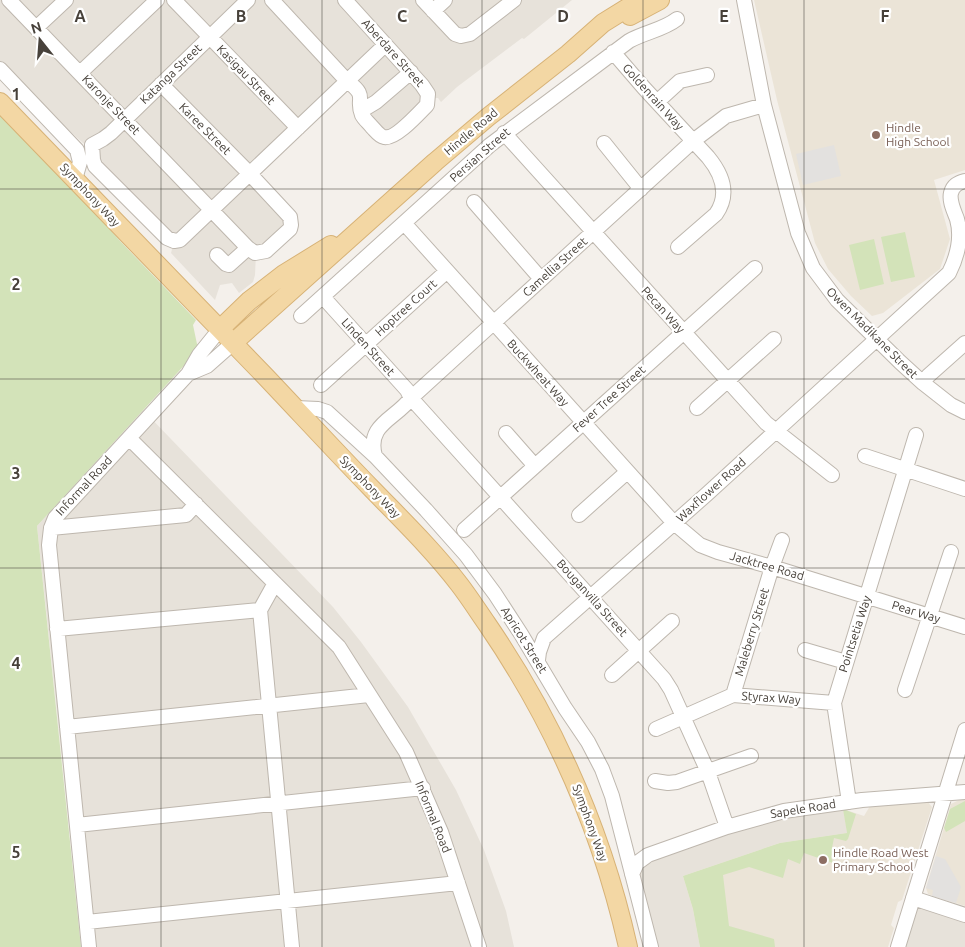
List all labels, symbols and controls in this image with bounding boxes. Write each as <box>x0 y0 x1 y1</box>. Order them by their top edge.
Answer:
text: A <box>74 7 86 25</box>
text: B <box>236 7 246 25</box>
text: C <box>397 7 407 25</box>
text: D <box>557 7 569 25</box>
text: E <box>719 7 729 25</box>
text: F <box>881 7 890 25</box>
north arrow <box>15 15 65 65</box>
street label: Aberdare Street <box>360 16 427 89</box>
text: N <box>29 18 44 37</box>
street label: Katanga Street <box>137 41 204 106</box>
street label: Kasigau Street <box>215 42 278 107</box>
street label: Goldenrain Way <box>620 61 687 133</box>
street label: Karonje Street <box>80 72 143 137</box>
text: 1 <box>11 85 21 103</box>
street label: Karee Street <box>177 100 234 157</box>
street label: Hindle Road <box>441 106 500 158</box>
place label: Hindle High School <box>886 121 950 148</box>
street label: Persian Street <box>447 125 513 184</box>
marker: Hindle High School <box>870 129 882 141</box>
street label: Symphony Way <box>58 161 123 229</box>
street label: Camellia Street <box>520 234 590 299</box>
text: 2 <box>11 275 21 293</box>
street label: Hoptree Court <box>372 276 439 339</box>
street label: Pecan Way <box>639 284 688 336</box>
street label: Owen Madikane Street <box>824 284 921 381</box>
street label: Linden Street <box>339 315 398 378</box>
street label: Buckwheat Way <box>505 337 572 409</box>
street label: Fever Tree Street <box>570 363 648 435</box>
street label: Informal Road <box>53 453 114 518</box>
street label: Symphony Way <box>337 453 403 521</box>
street label: Waxflower Road <box>673 455 748 524</box>
text: 3 <box>11 464 21 482</box>
street label: Jacktree Road <box>729 549 806 582</box>
street label: Bouganvilla Street <box>554 557 630 639</box>
street label: Maleberry Street <box>732 586 771 677</box>
street label: Pointsetia Way <box>836 594 873 674</box>
street label: Pear Way <box>890 598 942 625</box>
street label: Apricot Street <box>499 604 550 676</box>
text: 4 <box>11 654 21 672</box>
street label: Styrax Way <box>741 689 801 706</box>
street label: Informal Road <box>413 779 454 855</box>
street label: Symphony Way <box>570 782 611 863</box>
street label: Sapele Road <box>769 797 837 820</box>
text: 5 <box>11 843 21 861</box>
place label: Hindle Road West Primary School <box>833 846 929 873</box>
marker: Hindle Road West Primary School <box>817 854 829 866</box>

